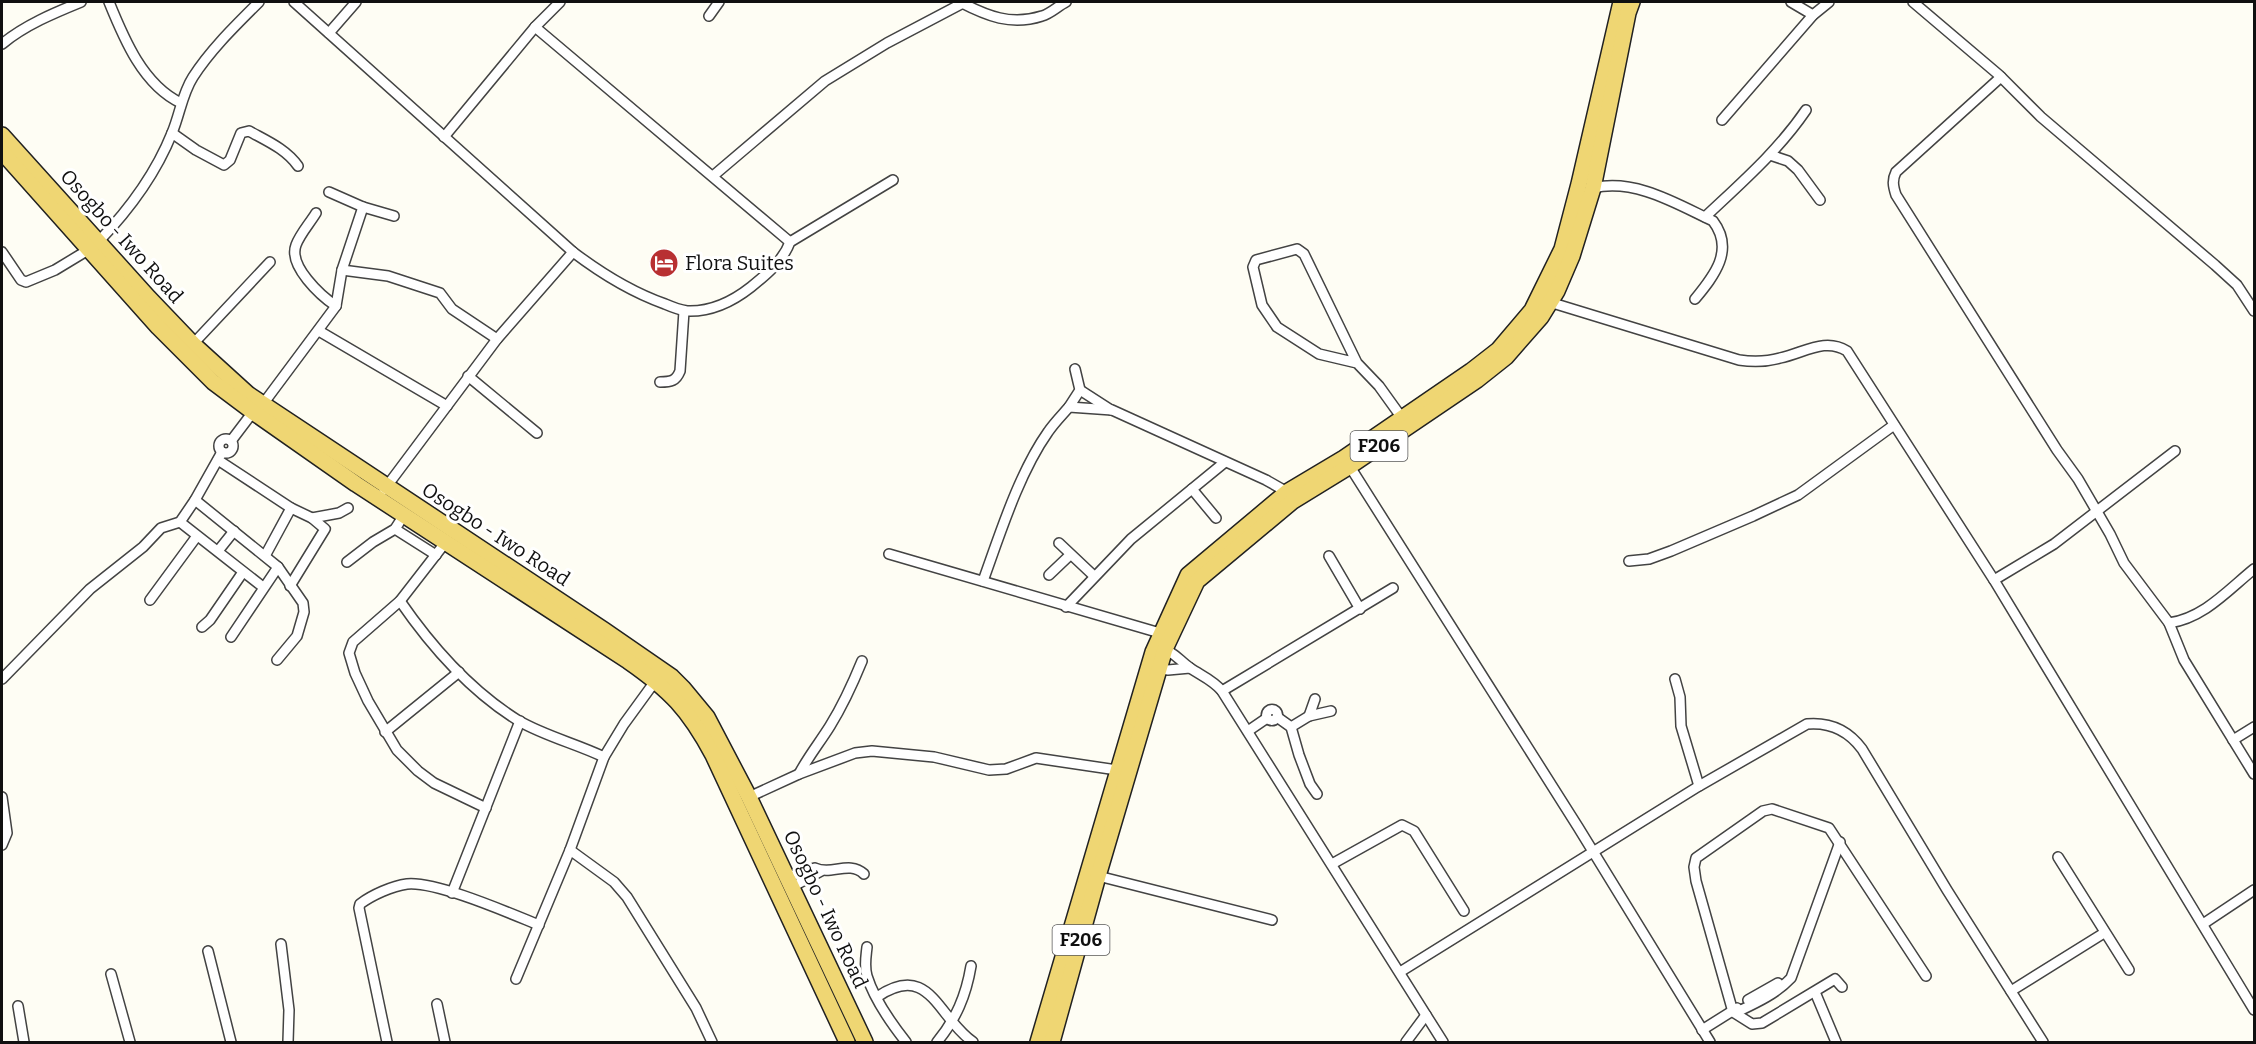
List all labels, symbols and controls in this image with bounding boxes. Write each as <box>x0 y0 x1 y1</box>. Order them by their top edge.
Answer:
street label: Osogbo - Iwo Road <box>56 164 188 308</box>
hotel icon: Flora Suites <box>648 247 680 279</box>
place label: Flora Suites <box>685 251 794 275</box>
road number: F206 <box>1350 431 1408 461</box>
street label: Osogbo - Iwo Road <box>417 477 575 591</box>
street label: Osogbo - Iwo Road <box>779 826 873 992</box>
road number: F206 <box>1052 925 1110 955</box>

